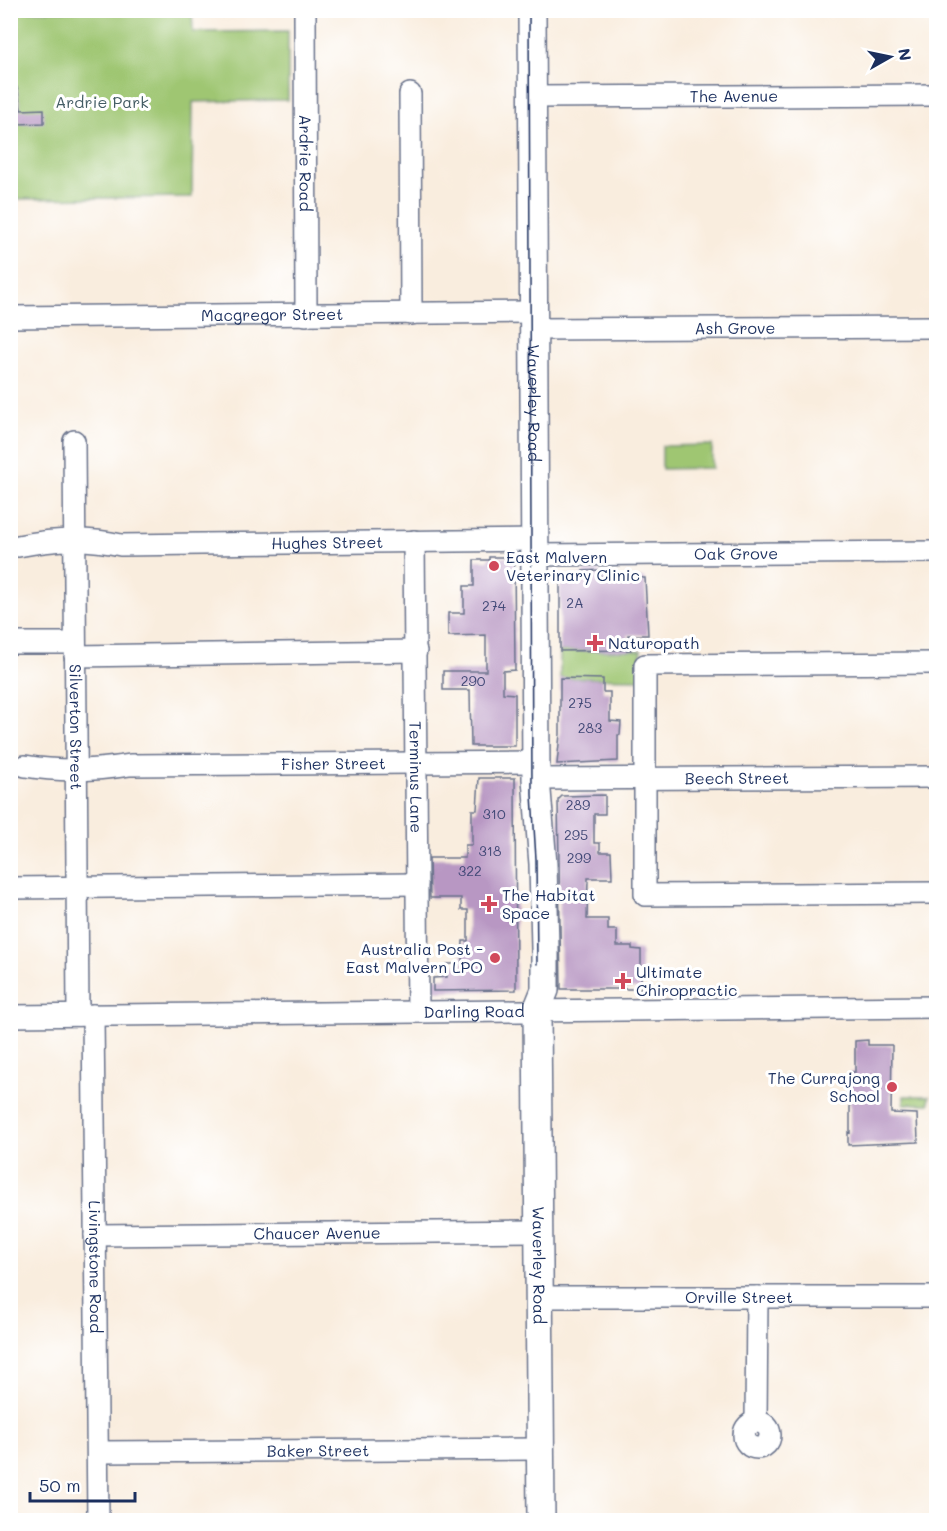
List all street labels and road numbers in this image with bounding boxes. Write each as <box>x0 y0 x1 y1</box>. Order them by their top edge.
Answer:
street label: The Avenue <box>690 85 778 106</box>
street label: Ardrie Road <box>295 114 317 212</box>
street label: Macgregor Street <box>201 303 343 325</box>
street label: Ash Grove <box>695 317 775 338</box>
street label: Waverley Road <box>524 344 545 462</box>
street label: Hughes Street <box>271 531 383 553</box>
street label: Oak Grove <box>694 542 778 564</box>
street label: Silverton Street <box>66 664 87 790</box>
street label: Terminus Lane <box>406 721 427 833</box>
street label: Fisher Street <box>281 752 386 774</box>
street label: Beech Street <box>685 767 789 788</box>
street label: Darling Road <box>423 1000 525 1022</box>
street label: Livingstone Road <box>85 1200 107 1334</box>
street label: Waverley Road <box>529 1206 550 1324</box>
street label: Chaucer Avenue <box>253 1221 381 1244</box>
street label: Orville Street <box>685 1286 793 1307</box>
street label: Baker Street <box>267 1439 369 1461</box>

